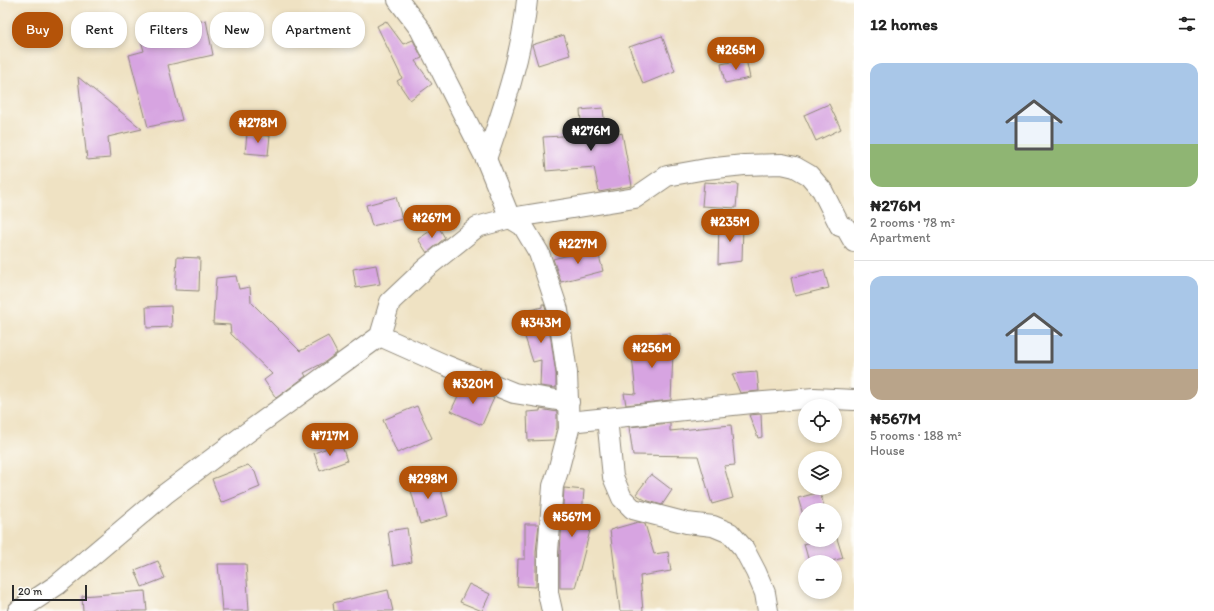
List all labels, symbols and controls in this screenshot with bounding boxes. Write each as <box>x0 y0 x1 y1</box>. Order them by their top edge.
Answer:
chip: Buy <box>12 12 63 48</box>
chip: Rent <box>71 12 127 48</box>
chip: Filters <box>135 12 202 48</box>
chip: New <box>210 12 264 48</box>
chip: Apartment <box>272 12 365 48</box>
icon: filters <box>1176 13 1198 35</box>
text: 12 homes <box>870 14 938 34</box>
pin: ₦265M <box>708 37 764 71</box>
text: ₦265M <box>716 42 756 57</box>
icon: home <box>998 89 1070 161</box>
pin: ₦278M <box>230 110 286 144</box>
text: ₦278M <box>238 115 278 130</box>
pin: ₦276M <box>563 118 619 152</box>
text: ₦276M <box>571 123 611 138</box>
text: ₦276M <box>870 195 921 215</box>
pin: ₦267M <box>404 205 460 239</box>
pin: ₦235M <box>702 209 758 243</box>
text: ₦267M <box>412 210 452 225</box>
text: ₦235M <box>710 214 750 229</box>
text: 2 rooms · 78 m² <box>870 215 955 230</box>
text: Apartment <box>870 230 931 245</box>
pin: ₦227M <box>550 231 606 265</box>
text: ₦227M <box>558 236 598 251</box>
icon: home <box>998 302 1070 374</box>
pin: ₦343M <box>513 310 569 344</box>
text: ₦343M <box>521 315 561 330</box>
pin: ₦256M <box>624 335 680 369</box>
text: ₦256M <box>632 340 672 355</box>
pin: ₦320M <box>445 371 501 405</box>
text: ₦320M <box>453 376 493 391</box>
map controls <box>798 399 842 599</box>
button: locate <box>798 399 842 443</box>
text: ₦567M <box>870 408 921 428</box>
pin: ₦717M <box>302 423 358 457</box>
text: ₦717M <box>311 428 349 443</box>
text: 5 rooms · 188 m² <box>870 428 962 443</box>
text: House <box>870 443 905 458</box>
button: layers <box>798 451 842 495</box>
pin: ₦298M <box>400 466 456 500</box>
text: ₦298M <box>408 471 448 486</box>
button: + <box>798 503 842 547</box>
pin: ₦567M <box>544 504 600 538</box>
text: ₦567M <box>552 509 592 524</box>
button: − <box>798 555 842 599</box>
scale bar <box>12 583 87 602</box>
text: 20 m <box>18 585 42 598</box>

